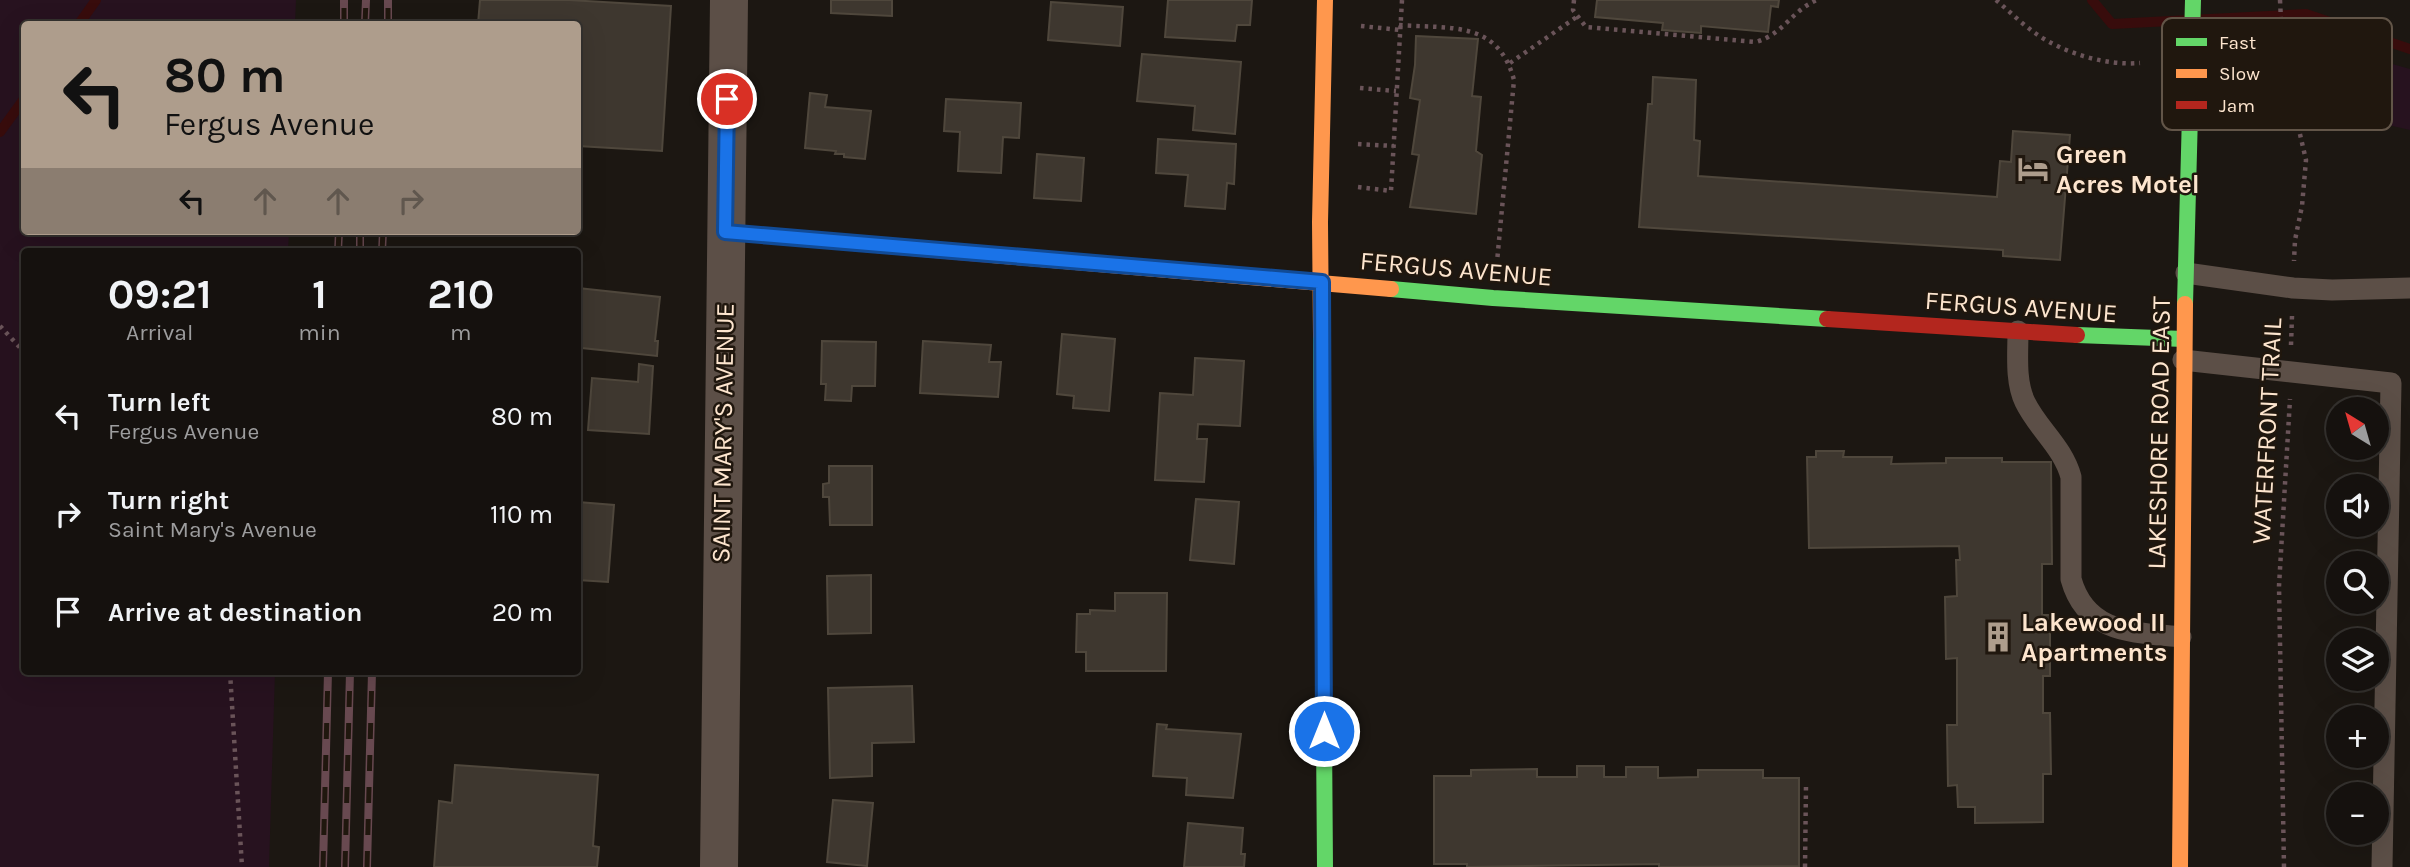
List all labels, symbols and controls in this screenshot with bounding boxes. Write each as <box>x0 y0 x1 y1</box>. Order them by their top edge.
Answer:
legend <box>2162 18 2392 130</box>
text: Fast <box>2219 32 2256 54</box>
text: 80 m <box>164 47 286 104</box>
icon: left <box>49 49 140 140</box>
text: Slow <box>2219 63 2260 85</box>
pin <box>697 69 757 129</box>
icon: arrive <box>708 80 746 118</box>
text: Jam <box>2219 95 2255 117</box>
text: Fergus Avenue <box>164 106 375 143</box>
place label: Green Acres Motel <box>2056 139 2200 200</box>
hotel icon: Green Acres Motel <box>2016 152 2050 186</box>
icon: left <box>173 182 211 220</box>
icon: ahead <box>246 182 284 220</box>
icon: ahead <box>319 182 357 220</box>
icon: right <box>392 182 430 220</box>
street label: FERGUS AVENUE <box>1359 245 1553 293</box>
text: 09:21 <box>108 269 212 319</box>
text: 1 <box>312 269 327 319</box>
text: 210 <box>427 269 494 319</box>
street label: FERGUS AVENUE <box>1924 285 2118 329</box>
street label: LAKESHORE ROAD EAST <box>2141 296 2177 570</box>
street label: SAINT MARY'S AVENUE <box>705 303 741 563</box>
street label: WATERFRONT TRAIL <box>2246 317 2288 545</box>
text: Arrival <box>126 319 193 346</box>
text: min <box>298 319 341 346</box>
text: m <box>450 319 472 346</box>
text: Turn left <box>108 387 210 418</box>
icon: left <box>49 397 87 435</box>
north arrow <box>2326 397 2389 460</box>
map controls <box>2326 397 2389 845</box>
text: 80 m <box>491 401 553 432</box>
text: Fergus Avenue <box>108 418 259 445</box>
button: sound <box>2326 474 2389 537</box>
text: Turn right <box>108 485 229 516</box>
icon: right <box>49 495 87 533</box>
text: 110 m <box>490 499 553 530</box>
text: Saint Mary's Avenue <box>108 516 317 543</box>
button: search <box>2326 551 2389 614</box>
icon: arrive <box>49 593 87 631</box>
text: Arrive at destination <box>108 597 362 628</box>
text: 20 m <box>492 597 553 628</box>
place label: Lakewood II Apartments <box>2021 607 2167 668</box>
building icon: Lakewood II Apartments <box>1981 620 2015 654</box>
button: layers <box>2326 628 2389 691</box>
position arrow <box>1287 694 1361 768</box>
button: + <box>2326 705 2389 768</box>
button: − <box>2326 782 2389 845</box>

